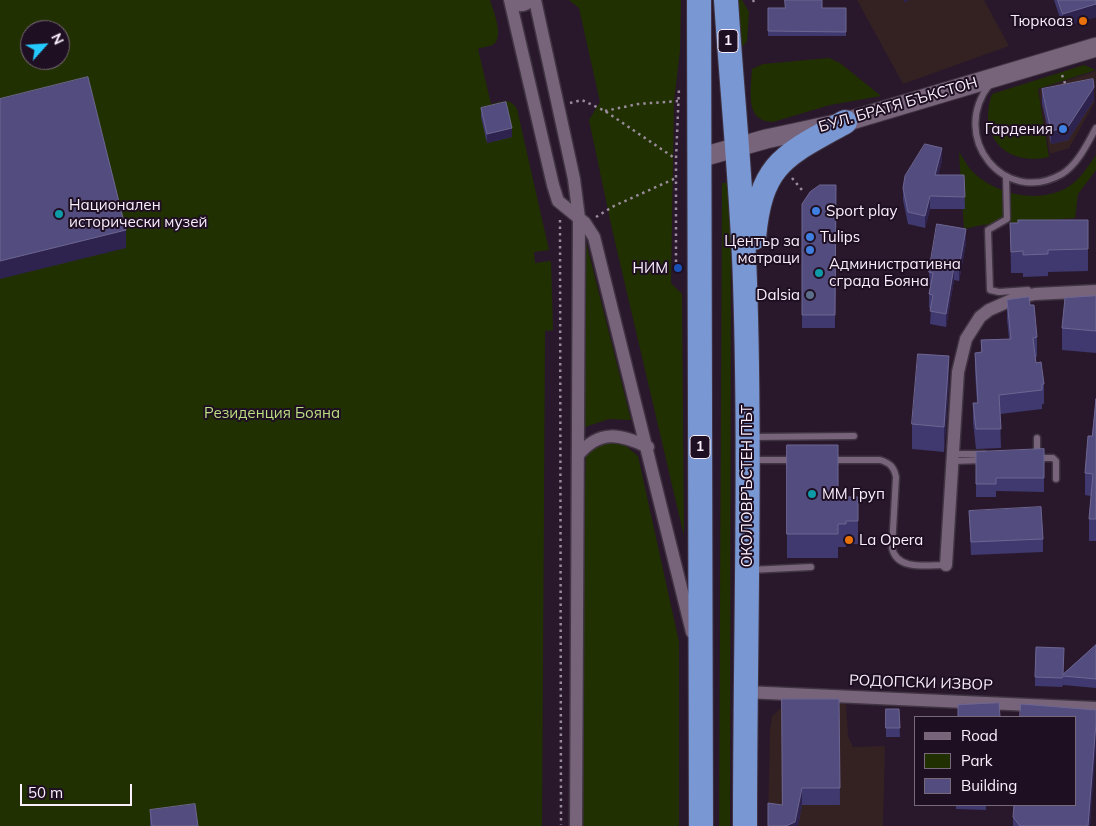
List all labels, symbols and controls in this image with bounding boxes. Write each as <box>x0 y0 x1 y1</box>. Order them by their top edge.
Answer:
place label: Тюркоаз <box>1011 12 1073 30</box>
marker: Тюркоаз <box>1077 15 1089 27</box>
north arrow <box>20 20 70 70</box>
road number: 1 <box>718 29 738 52</box>
text: N <box>47 30 68 48</box>
street label: БУЛ. БРАТЯ БЪКСТОН <box>816 74 980 136</box>
place label: Гардения <box>985 120 1053 138</box>
marker: Гардения <box>1057 123 1069 135</box>
place label: Национален исторически музей <box>69 196 207 231</box>
place label: Sport play <box>826 202 897 220</box>
marker: Sport play <box>810 205 822 217</box>
marker: Национален исторически музей <box>53 208 65 220</box>
place label: Tulips <box>820 228 860 246</box>
marker: Tulips <box>804 231 816 243</box>
place label: Център за матраци <box>724 232 800 267</box>
marker: Център за матраци <box>804 244 816 256</box>
place label: Административна сграда Бояна <box>829 255 961 290</box>
place label: НИМ <box>632 259 668 277</box>
marker: НИМ <box>672 262 684 274</box>
marker: Административна сграда Бояна <box>813 267 825 279</box>
place label: Dalsia <box>756 286 800 304</box>
marker: Dalsia <box>804 289 816 301</box>
park label: Резиденция Бояна <box>204 404 340 422</box>
street label: ОКОЛОВРЪСТЕН ПЪТ <box>738 405 756 567</box>
road number: 1 <box>690 436 710 458</box>
place label: ММ Груп <box>822 485 885 503</box>
marker: ММ Груп <box>806 488 818 500</box>
place label: La Opera <box>859 531 923 549</box>
marker: La Opera <box>843 534 855 546</box>
street label: РОДОПСКИ ИЗВОР <box>849 671 993 695</box>
legend <box>914 716 1076 806</box>
text: Road <box>961 726 998 745</box>
text: Park <box>961 751 993 770</box>
scale bar <box>22 774 135 806</box>
text: Building <box>961 776 1017 795</box>
text: 50 m <box>28 783 63 802</box>

